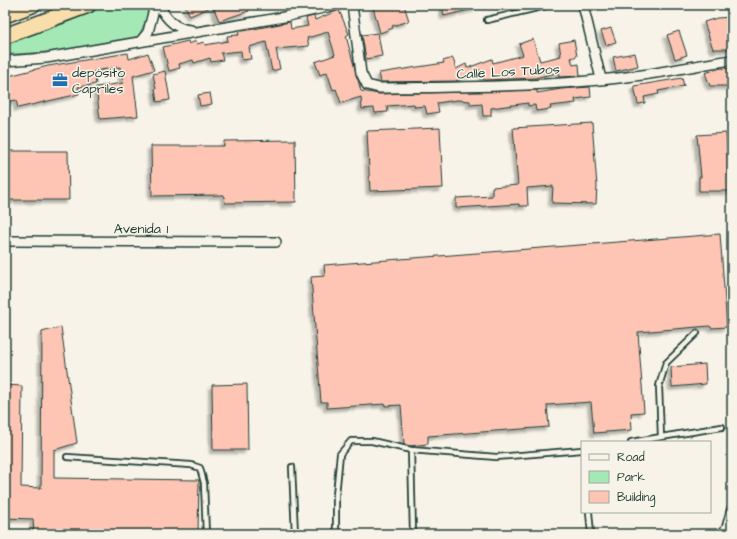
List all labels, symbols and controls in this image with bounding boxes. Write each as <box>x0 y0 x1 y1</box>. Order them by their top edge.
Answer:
street label: Calle Los Tubos <box>456 59 560 85</box>
place label: depósito Capriles <box>72 63 125 99</box>
office icon: depósito Capriles <box>51 71 69 89</box>
street label: Avenida 1 <box>114 219 169 239</box>
legend <box>581 441 711 513</box>
text: Road <box>617 449 645 466</box>
text: Park <box>617 469 645 486</box>
text: Building <box>617 489 655 507</box>

